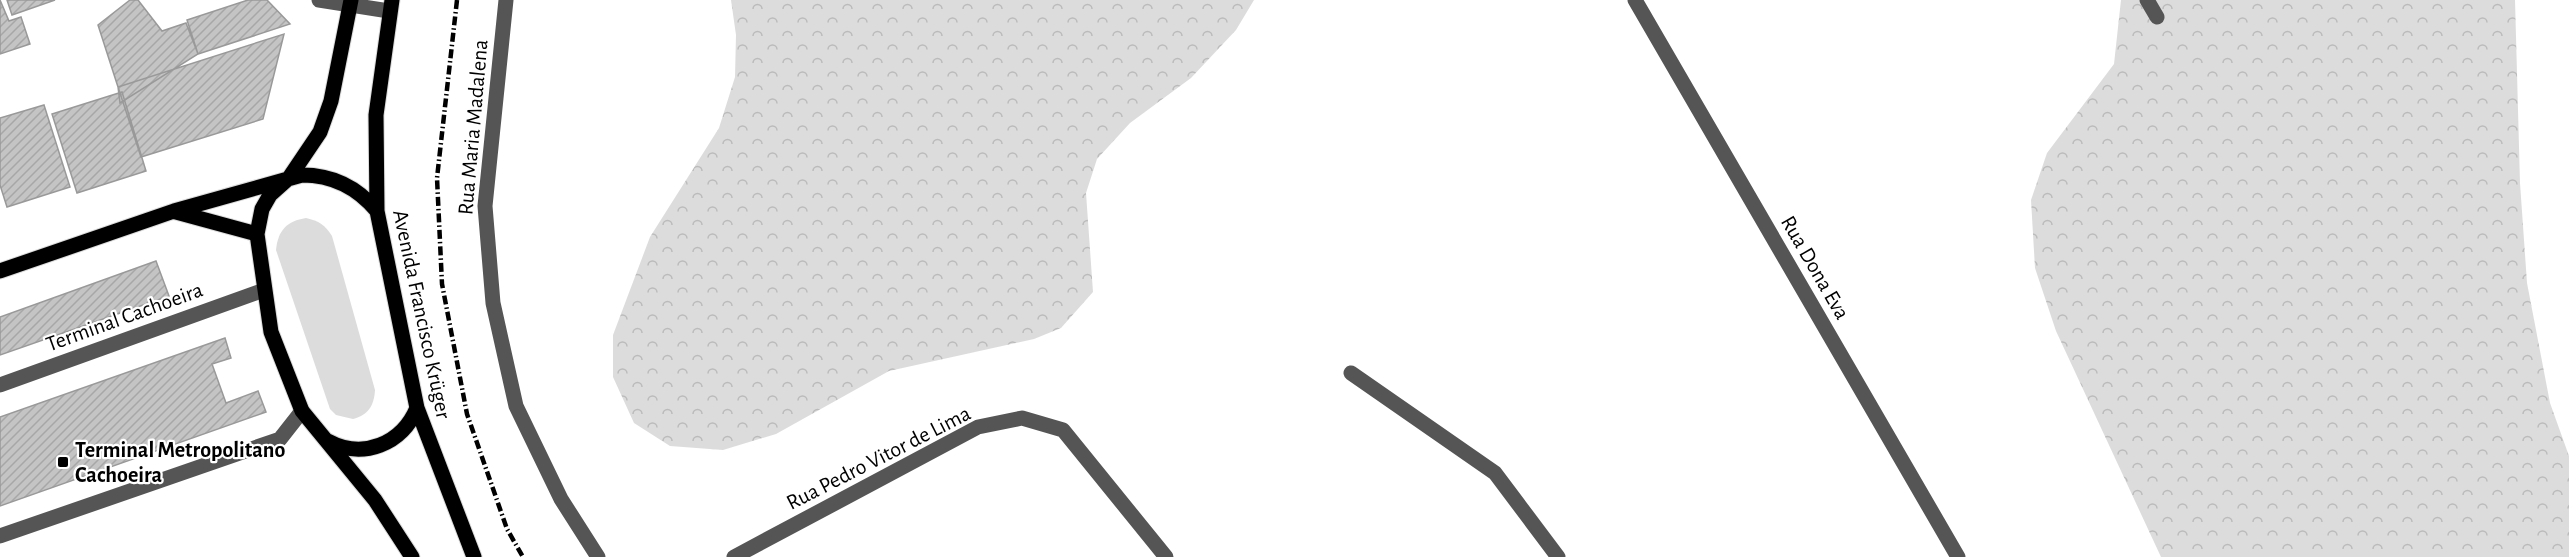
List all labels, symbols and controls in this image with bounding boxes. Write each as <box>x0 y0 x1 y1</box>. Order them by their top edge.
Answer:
street label: Rua Maria Madalena <box>454 38 492 216</box>
street label: Avenida Francisco Krüger <box>389 208 455 421</box>
street label: Rua Dona Eva <box>1777 212 1854 323</box>
street label: Terminal Cachoeira <box>43 278 206 355</box>
street label: Rua Pedro Vitor de Lima <box>783 402 974 514</box>
place label: Terminal Metropolitano Cachoeira <box>75 439 285 486</box>
marker: Terminal Metropolitano Cachoeira <box>56 455 70 469</box>

